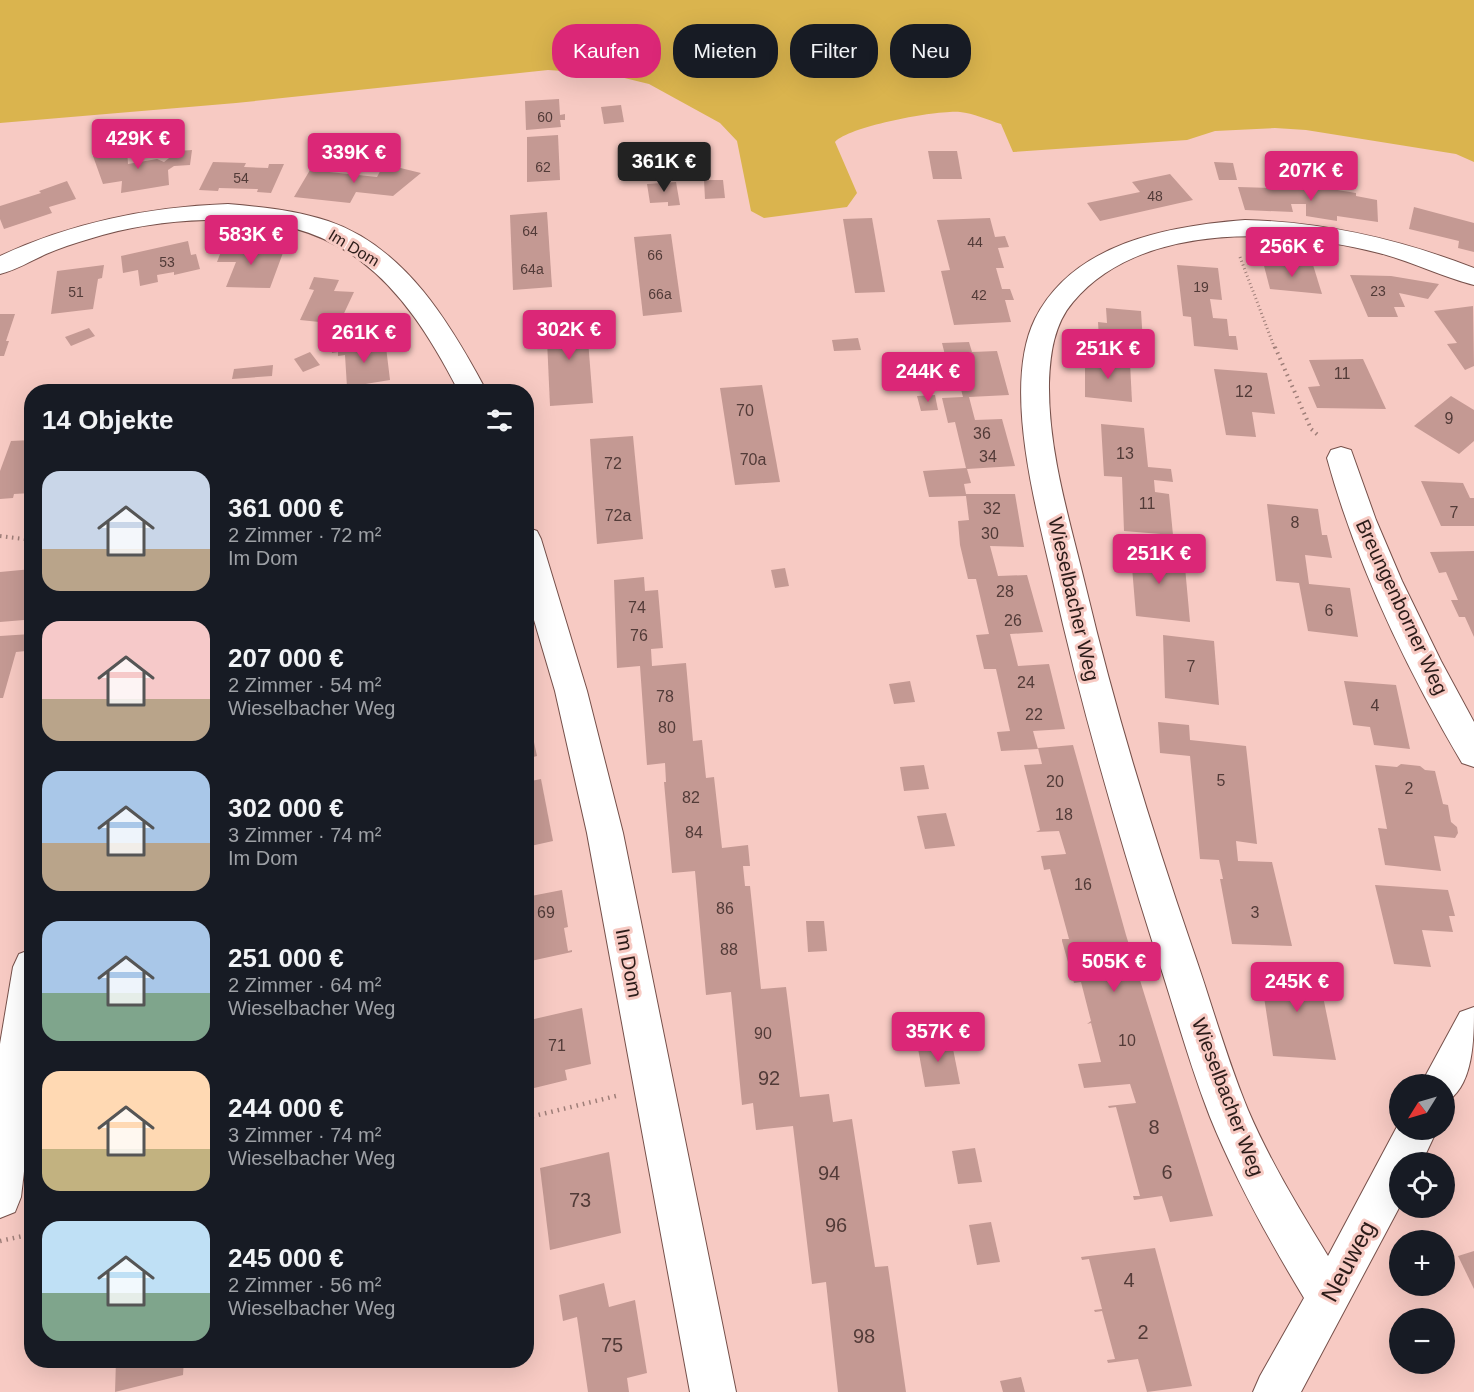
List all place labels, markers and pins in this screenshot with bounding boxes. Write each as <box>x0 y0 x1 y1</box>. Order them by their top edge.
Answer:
pin: 429K € <box>89 119 187 170</box>
pin: 339K € <box>305 133 403 184</box>
pin: 361K € <box>615 142 713 193</box>
pin: 207K € <box>1262 151 1360 202</box>
pin: 583K € <box>202 215 300 266</box>
pin: 256K € <box>1243 227 1341 278</box>
pin: 302K € <box>520 310 618 361</box>
pin: 261K € <box>315 313 413 364</box>
pin: 251K € <box>1059 329 1157 380</box>
pin: 244K € <box>879 352 977 403</box>
pin: 251K € <box>1110 534 1208 585</box>
pin: 505K € <box>1065 942 1163 993</box>
pin: 245K € <box>1248 962 1346 1013</box>
pin: 357K € <box>889 1012 987 1063</box>

